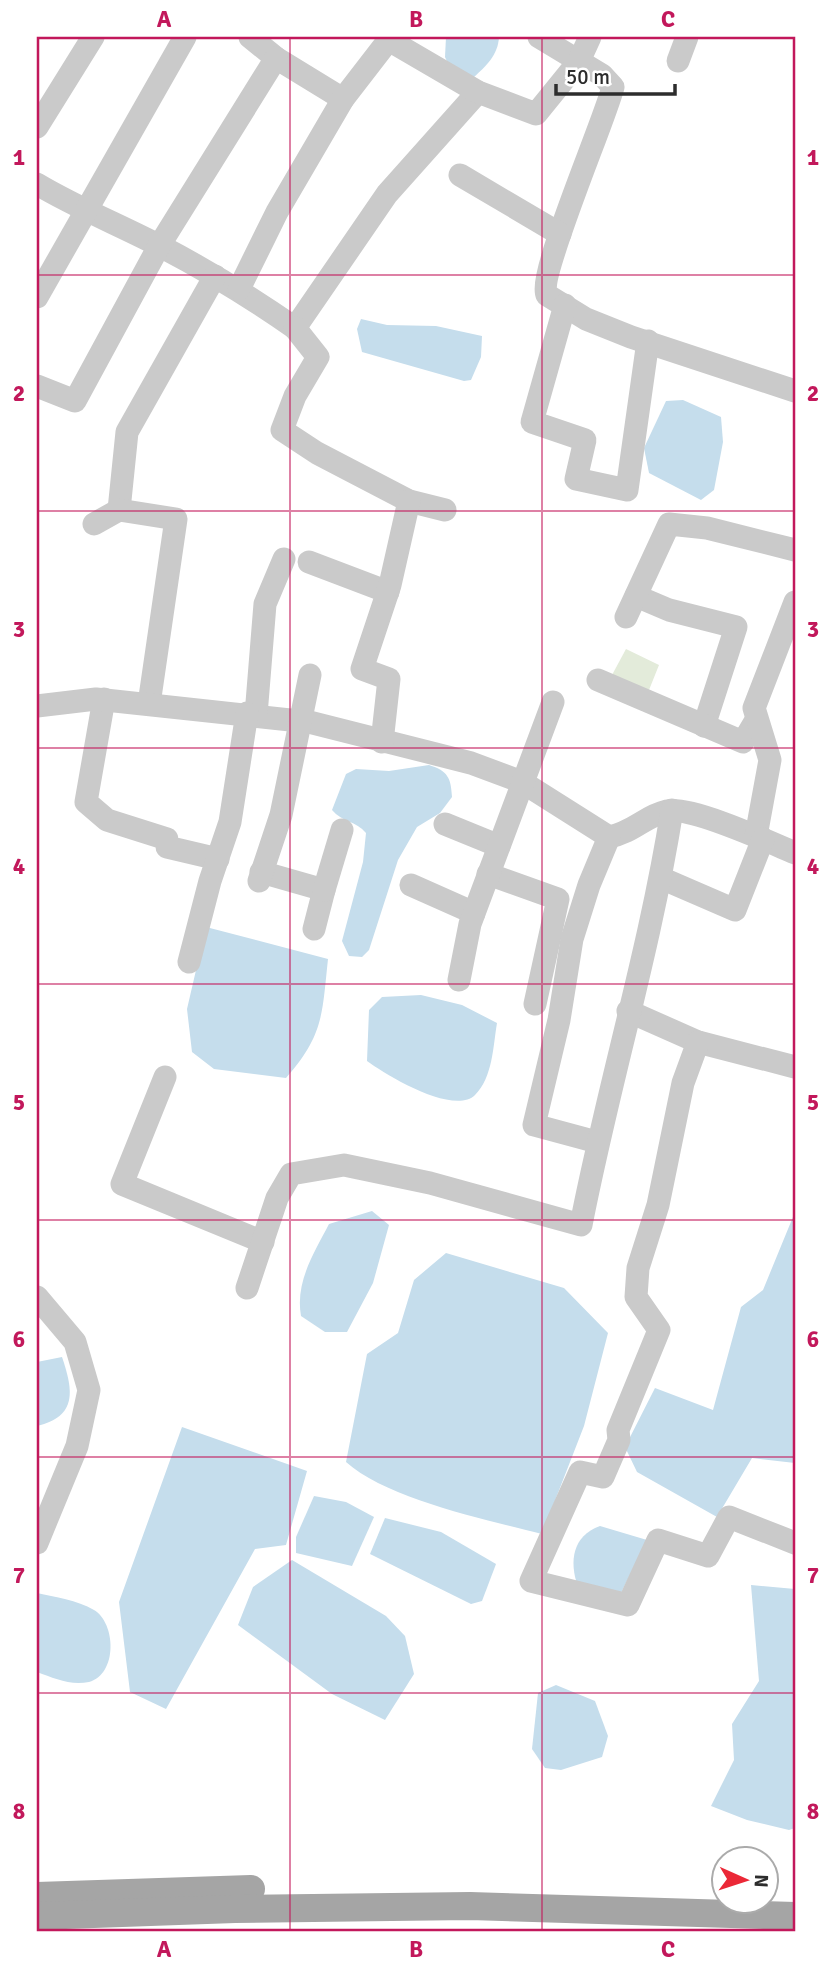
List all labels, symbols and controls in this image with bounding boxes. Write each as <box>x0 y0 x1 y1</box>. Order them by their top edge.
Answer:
text: A <box>157 5 172 34</box>
text: B <box>409 5 423 34</box>
text: C <box>661 5 675 34</box>
scale bar <box>556 52 674 96</box>
text: 50 m <box>566 64 610 90</box>
text: 1 <box>13 143 25 172</box>
text: 1 <box>807 143 819 172</box>
text: 2 <box>13 379 25 408</box>
text: 2 <box>807 379 819 408</box>
text: 3 <box>13 615 25 644</box>
text: 3 <box>807 615 819 644</box>
text: 4 <box>13 852 25 881</box>
text: 4 <box>807 852 819 881</box>
text: 5 <box>13 1088 25 1117</box>
text: 5 <box>807 1088 819 1117</box>
text: 6 <box>13 1325 25 1354</box>
text: 6 <box>807 1325 819 1354</box>
text: 7 <box>13 1561 25 1590</box>
text: 7 <box>807 1561 819 1590</box>
text: 8 <box>13 1797 25 1826</box>
text: 8 <box>807 1797 819 1826</box>
north arrow <box>710 1846 780 1916</box>
text: N <box>749 1874 773 1888</box>
text: A <box>157 1935 172 1964</box>
text: B <box>409 1935 423 1964</box>
text: C <box>661 1935 675 1964</box>

